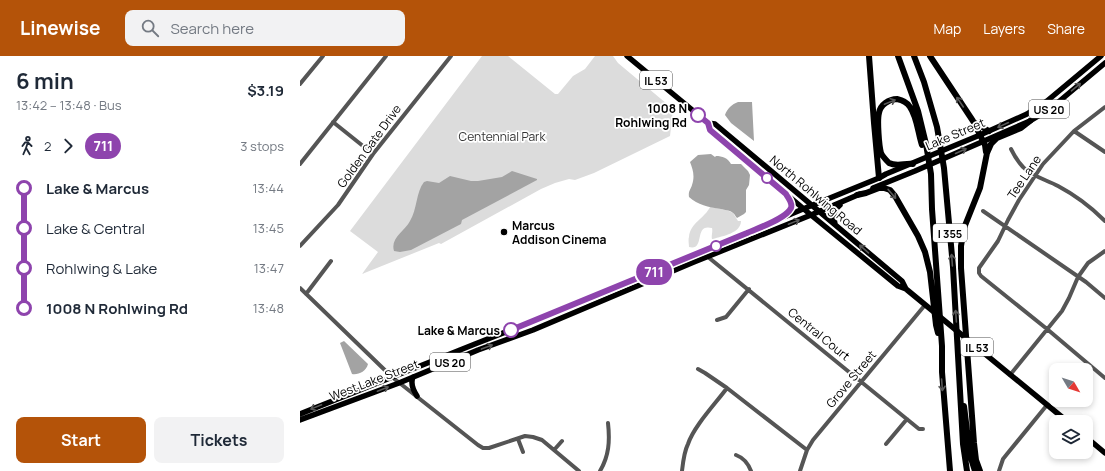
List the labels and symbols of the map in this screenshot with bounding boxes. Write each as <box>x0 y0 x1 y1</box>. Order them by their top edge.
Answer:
road number: IL 53 <box>640 71 672 89</box>
one-way arrow <box>1071 82 1081 91</box>
one-way arrow <box>884 97 896 105</box>
one-way arrow <box>956 97 964 108</box>
place label: 1008 N Rohlwing Rd <box>615 100 687 131</box>
road number: US 20 <box>1029 100 1069 118</box>
street label: Golden Gate Drive <box>333 101 405 191</box>
marker: 1008 N Rohlwing Rd <box>690 107 706 123</box>
street label: Lake Street <box>923 114 988 154</box>
one-way arrow <box>998 122 1010 129</box>
park label: Centennial Park <box>459 128 546 145</box>
one-way arrow <box>954 147 966 154</box>
street label: North Rohlwing Road <box>766 151 866 239</box>
street label: Tee Lane <box>1003 152 1045 202</box>
unlabelled marker <box>761 172 773 184</box>
one-way arrow <box>888 189 897 199</box>
place label: Marcus Addison Cinema <box>512 217 607 248</box>
one-way arrow <box>788 218 800 225</box>
road number: I 355 <box>933 224 967 242</box>
marker: Marcus Addison Cinema <box>499 227 509 237</box>
unlabelled marker <box>710 240 722 252</box>
one-way arrow <box>858 244 869 253</box>
one-way arrow <box>949 254 956 267</box>
line badge: 711 <box>631 259 677 285</box>
street label: Central Court <box>784 304 854 364</box>
one-way arrow <box>952 310 959 323</box>
place label: Lake & Marcus <box>418 322 500 339</box>
marker: Lake & Marcus <box>503 322 519 338</box>
road number: IL 53 <box>961 338 993 356</box>
one-way arrow <box>481 342 493 350</box>
street label: Grove Street <box>822 347 880 411</box>
road number: US 20 <box>430 353 470 371</box>
street label: West Lake Street <box>327 355 421 405</box>
north arrow <box>1049 363 1093 407</box>
one-way arrow <box>939 378 946 391</box>
one-way arrow <box>377 384 389 392</box>
one-way arrow <box>311 404 323 411</box>

